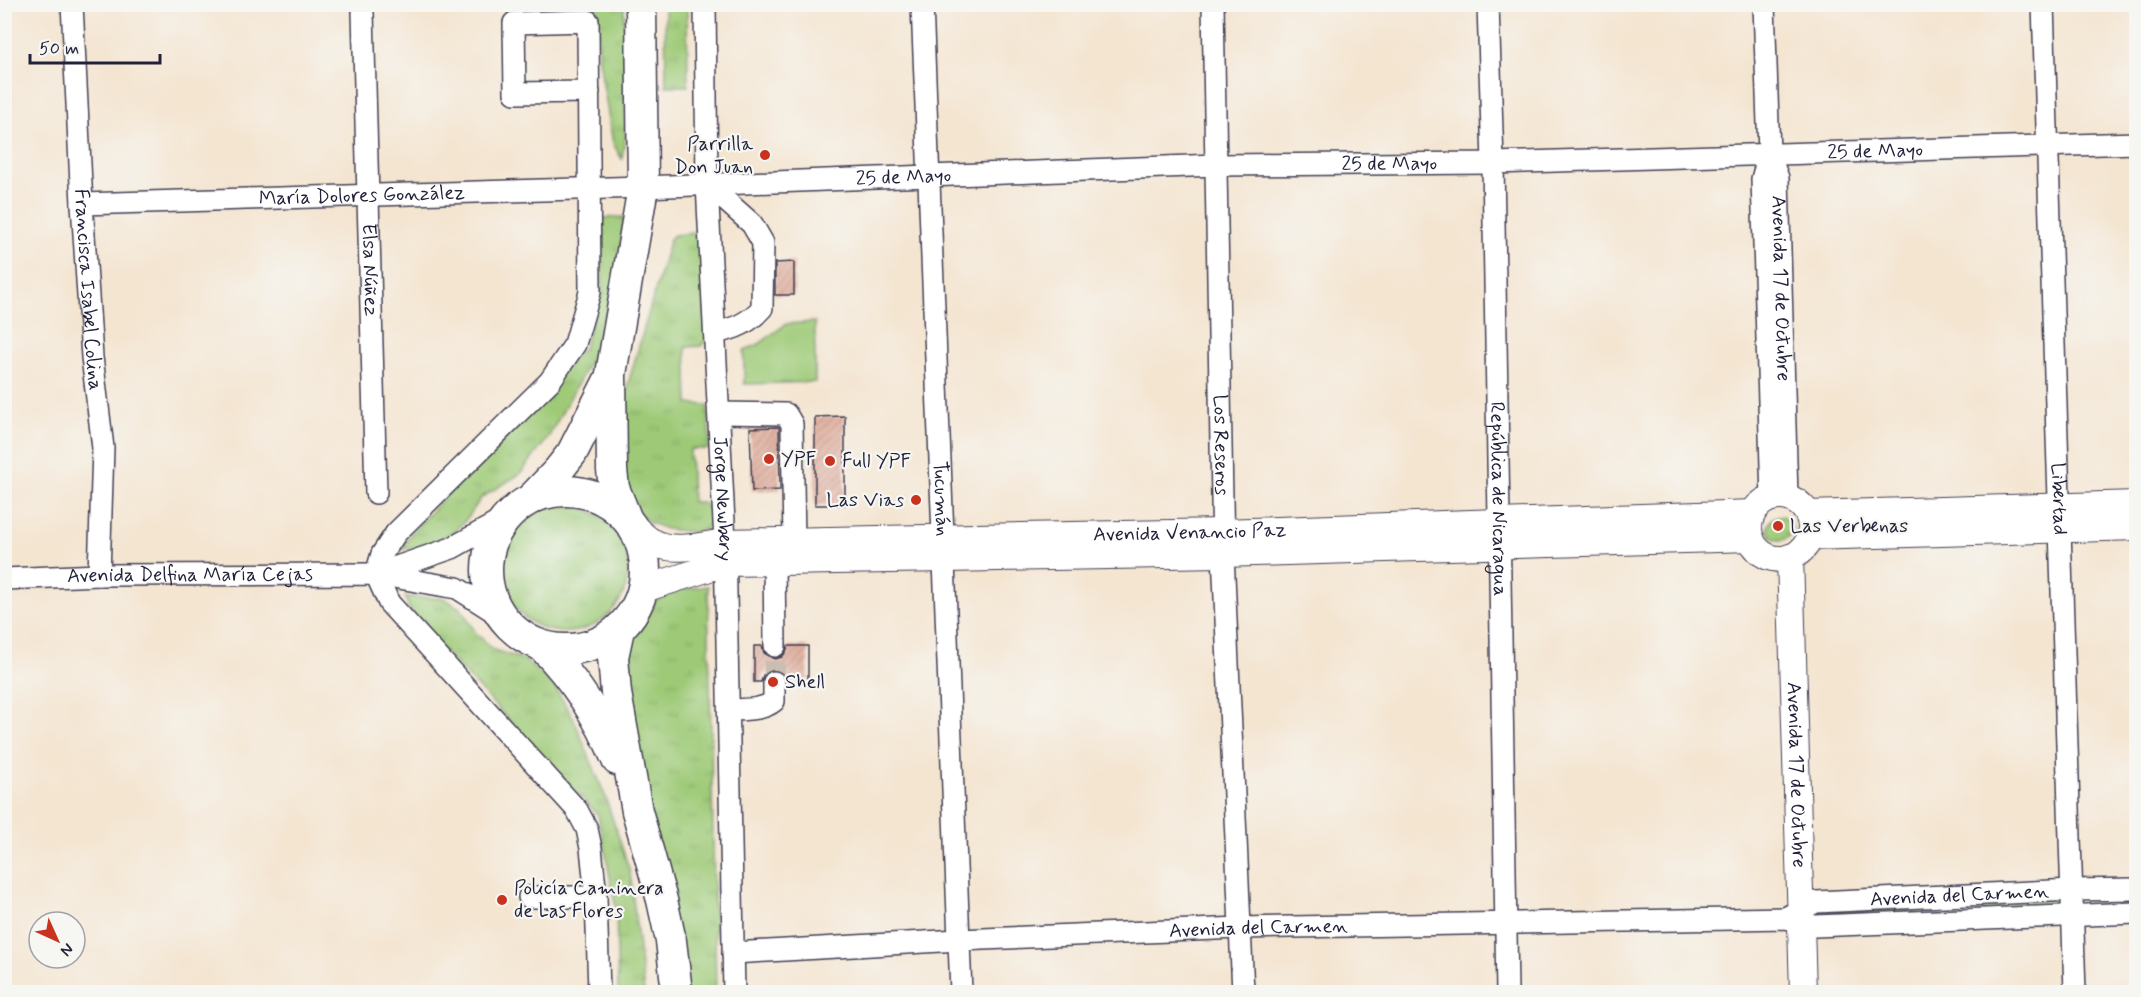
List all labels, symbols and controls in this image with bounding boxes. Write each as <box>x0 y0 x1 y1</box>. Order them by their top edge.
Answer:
scale bar <box>30 27 160 65</box>
text: 50 m <box>39 37 79 61</box>
place label: Parrilla Don Juan <box>674 131 754 181</box>
street label: 25 de Mayo <box>1827 136 1923 166</box>
marker: Parrilla Don Juan <box>758 148 772 162</box>
street label: 25 de Mayo <box>1341 150 1437 178</box>
street label: 25 de Mayo <box>855 162 952 192</box>
street label: María Dolores González <box>258 179 465 212</box>
street label: Francisca Isabel Colina <box>68 188 109 392</box>
street label: Avenida 17 de Octubre <box>1765 195 1797 382</box>
street label: Elsa Núñez <box>355 223 385 317</box>
street label: Los Reseros <box>1207 394 1235 496</box>
street label: República de Nicaragua <box>1484 401 1514 596</box>
street label: Jorge Newbery <box>706 435 739 561</box>
place label: YPF <box>781 446 816 473</box>
place label: Full YPF <box>842 448 911 475</box>
marker: YPF <box>762 452 776 466</box>
marker: Full YPF <box>823 454 837 468</box>
street label: Tucumán <box>927 460 956 537</box>
street label: Libertad <box>2044 462 2074 535</box>
place label: Las Vias <box>826 487 904 514</box>
marker: Las Vias <box>909 493 923 507</box>
place label: Las Verbenas <box>1790 513 1908 540</box>
street label: Avenida Venancio Paz <box>1093 516 1287 548</box>
marker: Las Verbenas <box>1771 519 1785 533</box>
street label: Avenida Delfina María Cejas <box>66 561 313 590</box>
place label: Shell <box>785 669 825 696</box>
marker: Shell <box>766 675 780 689</box>
street label: Avenida 17 de Octubre <box>1780 682 1813 868</box>
place label: Policía Caminera de Las Flores <box>514 875 664 925</box>
street label: Avenida del Carmen <box>1869 878 2050 913</box>
marker: Policía Caminera de Las Flores <box>495 893 509 907</box>
north arrow <box>27 910 87 970</box>
street label: Avenida del Carmen <box>1168 913 1348 945</box>
text: N <box>55 938 78 961</box>

